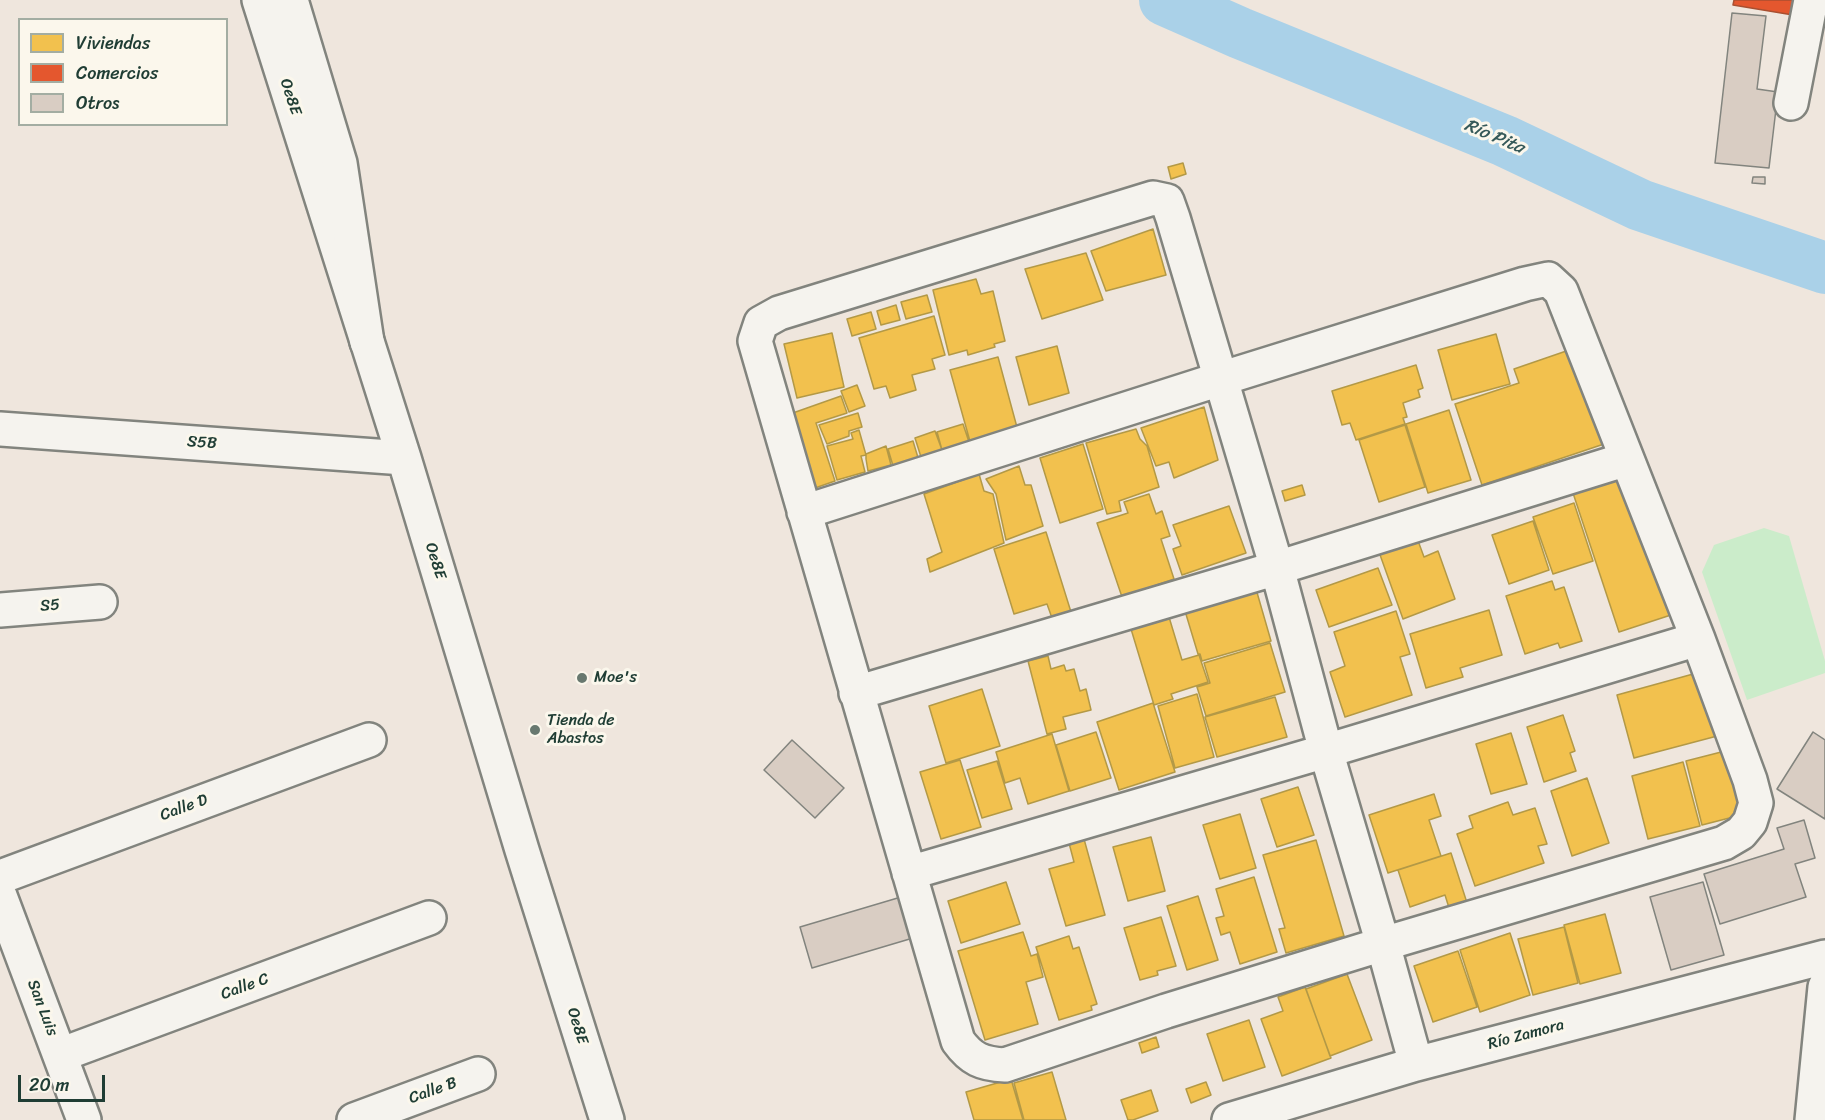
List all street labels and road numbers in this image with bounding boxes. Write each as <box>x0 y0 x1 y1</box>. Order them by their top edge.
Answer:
street label: Oe8E <box>275 76 305 118</box>
street label: S5B <box>186 432 218 454</box>
street label: Oe8E <box>420 540 450 582</box>
street label: S5 <box>39 596 61 616</box>
street label: Calle D <box>158 791 210 825</box>
street label: Calle C <box>218 970 272 1004</box>
street label: San Luis <box>23 977 61 1039</box>
street label: Oe8E <box>562 1005 592 1047</box>
street label: Río Zamora <box>1486 1016 1566 1054</box>
street label: Calle B <box>406 1073 460 1109</box>

